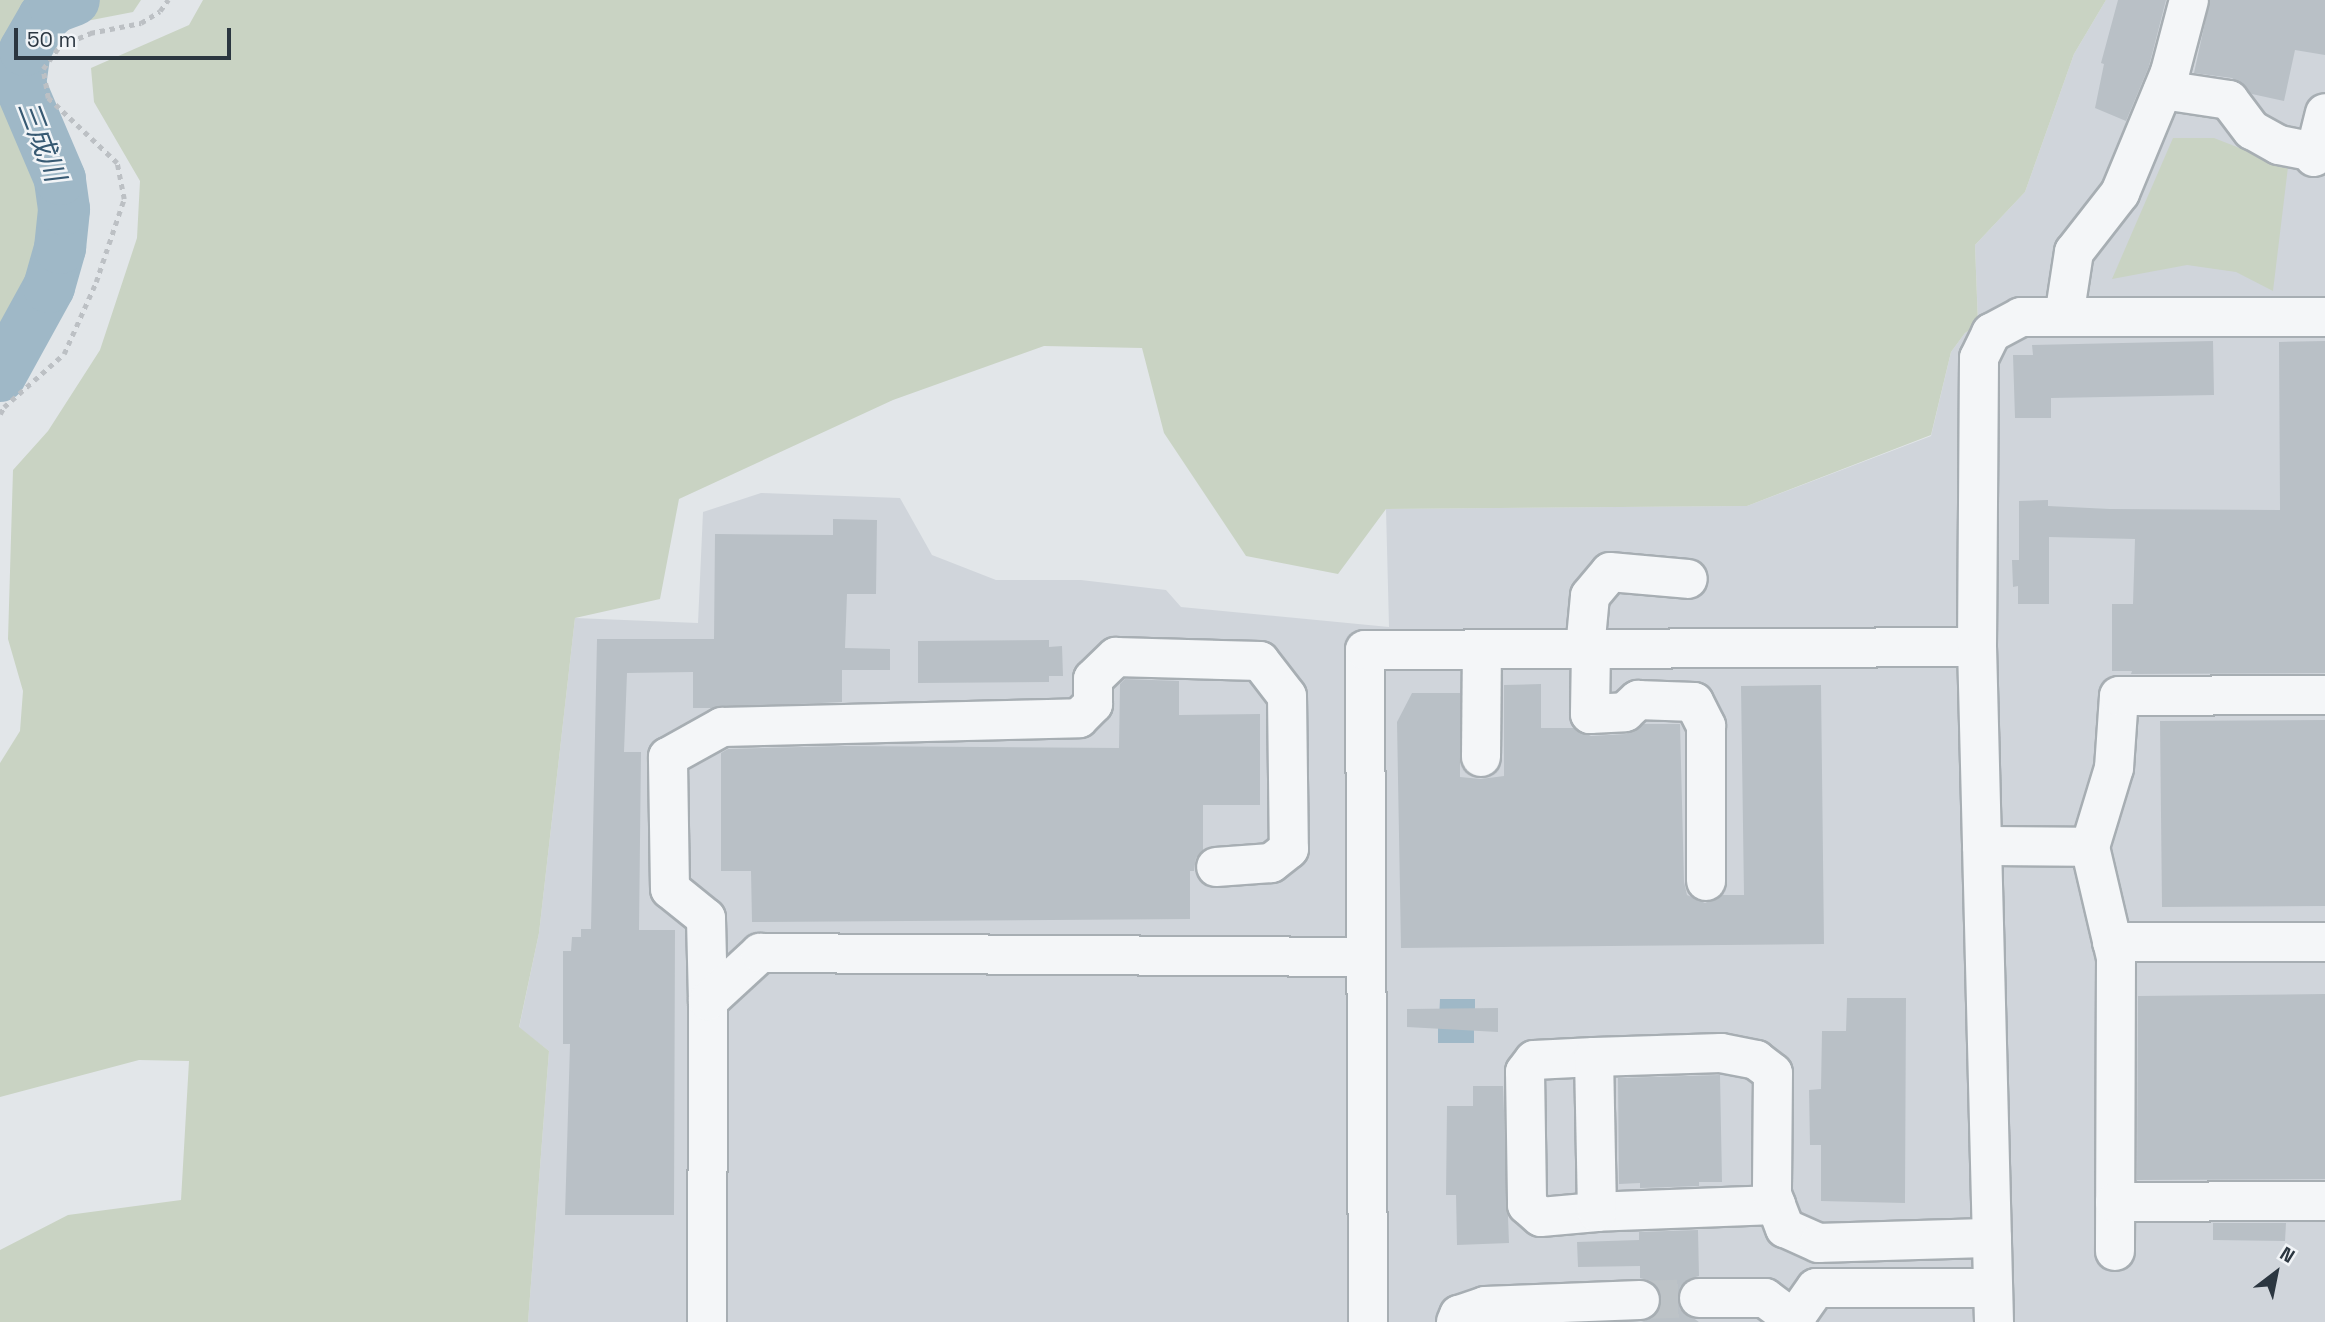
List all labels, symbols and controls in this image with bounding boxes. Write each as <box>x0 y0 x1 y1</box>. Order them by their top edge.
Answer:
scale bar <box>18 14 234 58</box>
text: 50 m <box>27 26 77 53</box>
water label: 三成川 <box>11 96 73 186</box>
north arrow <box>2241 1238 2311 1308</box>
text: N <box>2275 1241 2299 1269</box>

